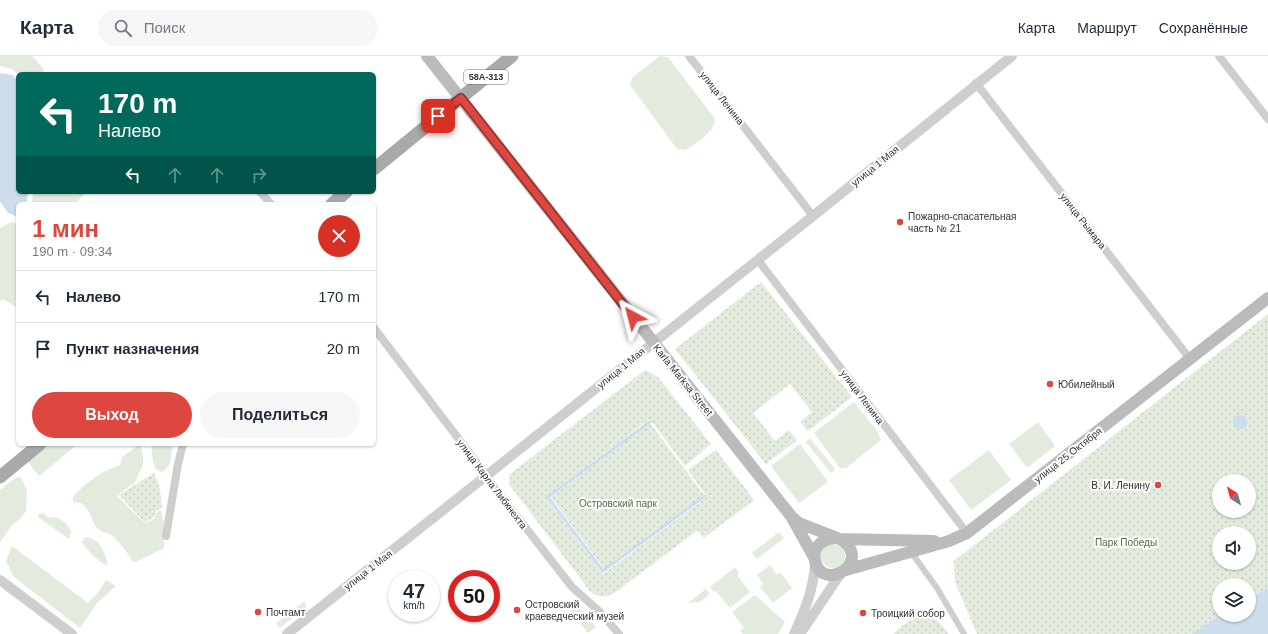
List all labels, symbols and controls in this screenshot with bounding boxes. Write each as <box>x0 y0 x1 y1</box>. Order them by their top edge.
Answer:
search box <box>98 10 378 46</box>
text: Карта <box>20 17 74 38</box>
icon: search <box>112 17 134 39</box>
text: Поиск <box>144 19 185 36</box>
text: Карта <box>1018 20 1055 36</box>
text: Маршрут <box>1077 20 1137 36</box>
text: Сохранённые <box>1159 20 1248 36</box>
street label: улица Ленина <box>698 69 746 127</box>
road number: 58А-313 <box>464 70 508 84</box>
icon: left <box>32 88 84 140</box>
text: 170 m <box>98 88 177 119</box>
pin <box>421 99 455 133</box>
icon: arrive <box>427 105 449 127</box>
text: Налево <box>98 121 161 141</box>
street label: улица 1 Мая <box>849 143 901 189</box>
icon: left <box>122 164 144 186</box>
icon: ahead <box>164 164 186 186</box>
icon: ahead <box>206 164 228 186</box>
icon: right <box>248 164 270 186</box>
street label: улица Рымара <box>1058 191 1108 251</box>
place label: Пожарно-спасательная часть № 21 <box>908 211 1016 234</box>
text: 1 мин <box>32 215 99 242</box>
button: close <box>318 215 360 257</box>
marker: Пожарно-спасательная часть № 21 <box>895 217 905 227</box>
text: 190 m · 09:34 <box>32 244 112 259</box>
icon: left <box>32 286 54 308</box>
text: Налево <box>66 288 121 305</box>
text: 170 m <box>318 288 360 305</box>
position arrow <box>612 296 654 338</box>
icon: arrive <box>32 338 54 360</box>
text: Пункт назначения <box>66 340 199 357</box>
text: 20 m <box>327 340 360 357</box>
street label: Karla Marksa Street <box>651 342 715 418</box>
street label: улица 1 Мая <box>595 345 647 391</box>
street label: улица Ленина <box>838 368 886 426</box>
marker: Юбилейный <box>1045 379 1055 389</box>
place label: Юбилейный <box>1058 379 1115 390</box>
button: Выход <box>32 392 192 438</box>
button: Поделиться <box>200 392 360 438</box>
street label: улица 25 Октября <box>1032 425 1104 485</box>
street label: улица Карла Либкнехта <box>455 437 529 531</box>
north arrow <box>1212 474 1256 518</box>
map controls <box>1212 474 1256 622</box>
place label: В. И. Ленину <box>1091 480 1150 491</box>
marker: В. И. Ленину <box>1153 480 1163 490</box>
park label: Островский парк <box>579 498 658 509</box>
button: sound <box>1212 526 1256 570</box>
park label: Парк Победы <box>1095 537 1157 548</box>
street label: улица 1 Мая <box>342 548 394 592</box>
speed limit sign: 50 <box>448 570 500 622</box>
button: layers <box>1212 578 1256 622</box>
text: 47 <box>403 580 425 602</box>
place label: Островский краеведческий музей <box>525 599 624 622</box>
text: km/h <box>403 600 425 611</box>
marker: Островский краеведческий музей <box>512 605 522 615</box>
marker: Почтамт <box>253 607 263 617</box>
place label: Почтамт <box>266 607 306 618</box>
marker: Троицкий собор <box>858 608 868 618</box>
place label: Троицкий собор <box>871 608 945 619</box>

